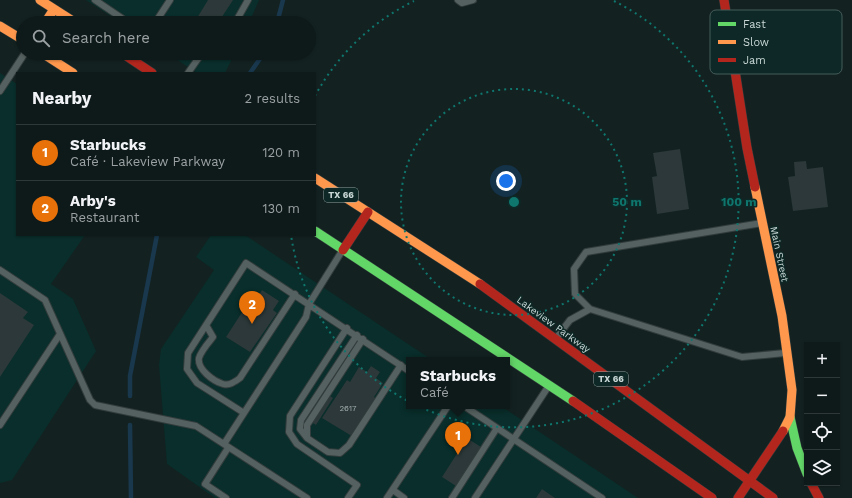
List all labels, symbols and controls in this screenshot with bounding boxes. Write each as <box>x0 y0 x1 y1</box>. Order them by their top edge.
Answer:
legend <box>710 10 842 74</box>
search box <box>16 16 316 60</box>
text: Fast <box>743 18 766 31</box>
icon: search <box>30 27 52 49</box>
text: Search here <box>62 29 150 47</box>
text: Slow <box>743 36 769 49</box>
text: Jam <box>743 54 766 67</box>
text: Nearby <box>32 88 91 108</box>
text: 2 results <box>245 91 300 106</box>
text: Starbucks <box>70 136 146 154</box>
text: 1 <box>42 145 48 160</box>
text: 120 m <box>262 145 300 160</box>
text: Café · Lakeview Parkway <box>70 154 225 169</box>
your location <box>496 171 516 191</box>
road number: TX 66 <box>324 188 358 202</box>
text: Arby's <box>70 192 116 210</box>
centre of rings <box>507 195 521 209</box>
text: 50 m <box>612 195 642 209</box>
text: 100 m <box>721 195 757 209</box>
text: 2 <box>41 201 49 216</box>
text: 130 m <box>262 201 300 216</box>
text: Restaurant <box>70 210 140 225</box>
street label: Main Street <box>768 225 791 284</box>
pin: 2 <box>239 291 265 324</box>
street label: Lakeview Parkway <box>515 294 593 355</box>
map controls <box>804 342 840 486</box>
button: + <box>804 342 840 378</box>
popup <box>406 357 510 409</box>
text: Starbucks <box>420 367 496 385</box>
road number: TX 66 <box>594 372 628 386</box>
button: − <box>804 378 840 414</box>
text: Café <box>420 385 449 400</box>
house number: 2617 <box>339 404 357 413</box>
button: locate <box>804 414 840 450</box>
pin: 1 <box>445 422 471 455</box>
button: layers <box>804 450 840 486</box>

